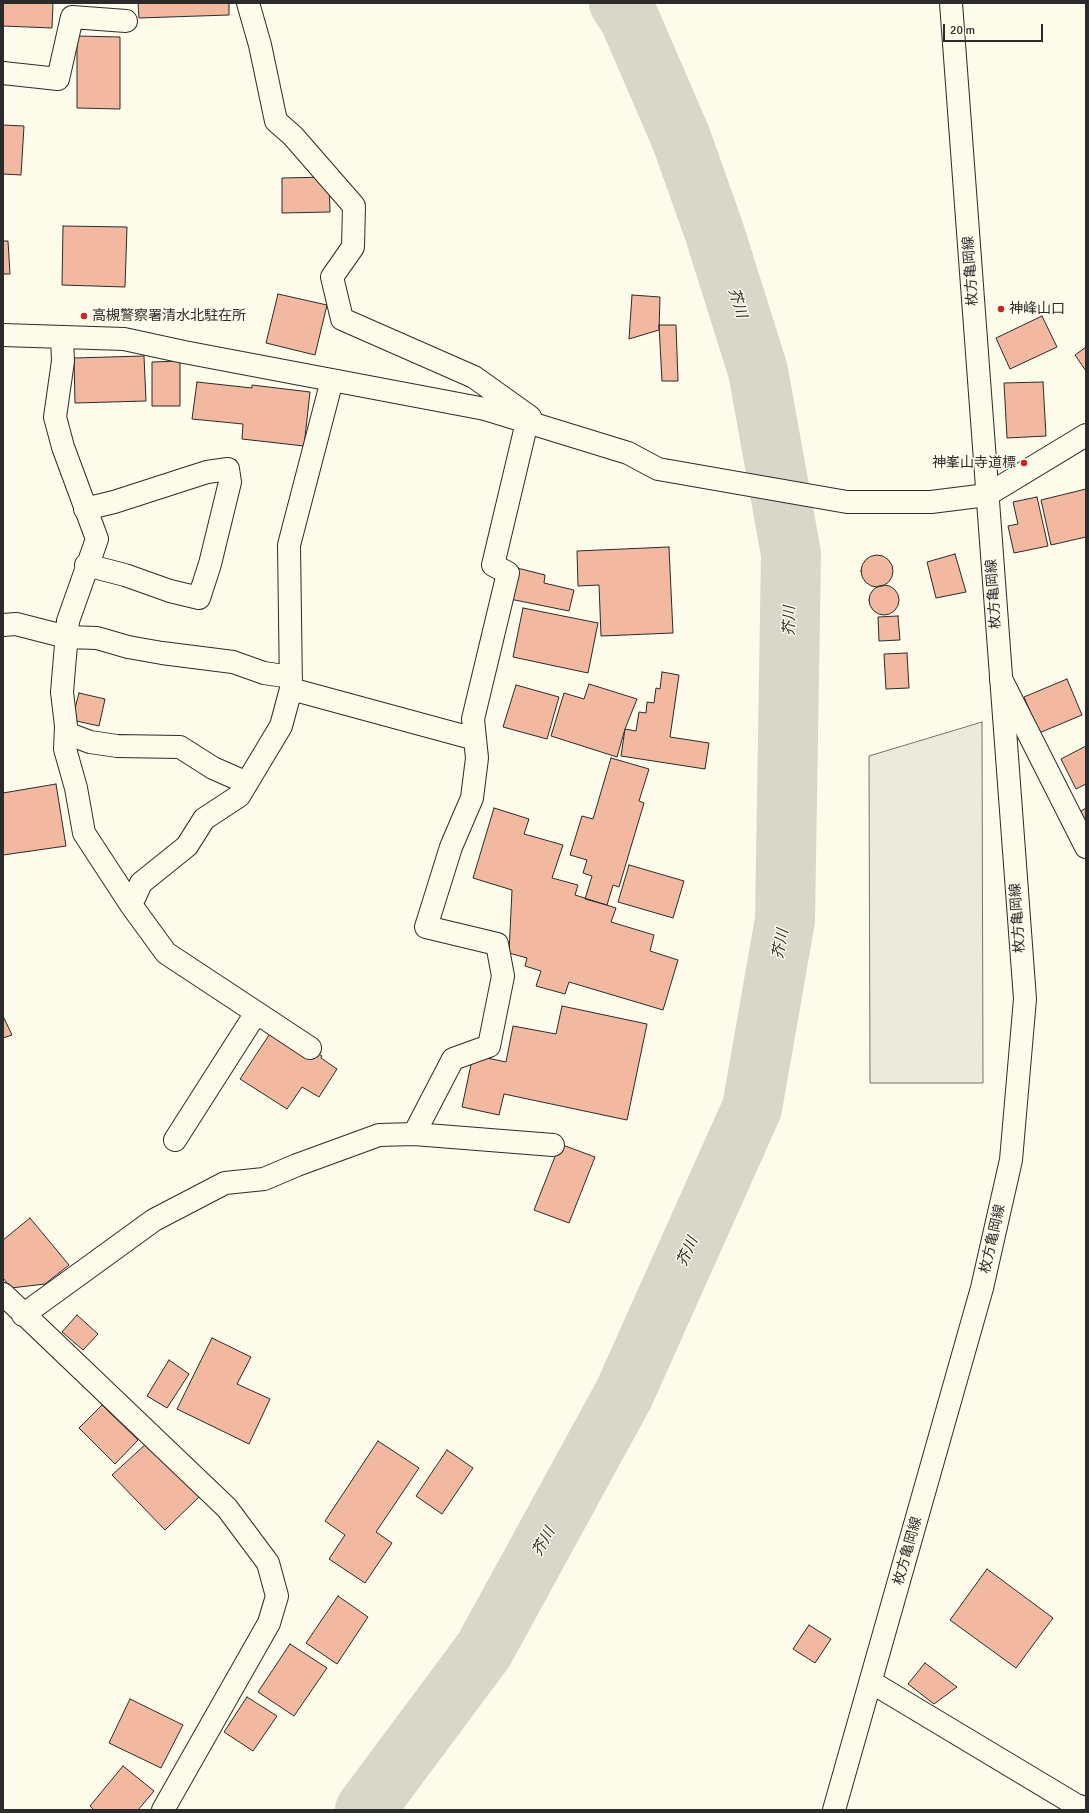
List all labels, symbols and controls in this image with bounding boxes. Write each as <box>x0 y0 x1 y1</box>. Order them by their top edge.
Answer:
scale bar <box>945 16 1045 42</box>
text: 20 m <box>950 23 975 38</box>
street label: 枚方亀岡線 <box>960 235 982 307</box>
water label: 芥川 <box>724 286 750 320</box>
place label: 神峰山口 <box>1009 301 1065 317</box>
marker: 神峰山口 <box>996 304 1006 314</box>
place label: 高槻警察署清水北駐在所 <box>92 308 246 324</box>
marker: 高槻警察署清水北駐在所 <box>79 311 89 321</box>
place label: 神峯山寺道標 <box>932 455 1016 471</box>
marker: 神峯山寺道標 <box>1019 458 1029 468</box>
street label: 枚方亀岡線 <box>983 558 1005 630</box>
water label: 芥川 <box>781 606 799 636</box>
street label: 枚方亀岡線 <box>1007 882 1029 954</box>
water label: 芥川 <box>770 928 792 960</box>
street label: 枚方亀岡線 <box>977 1203 1009 1275</box>
water label: 芥川 <box>674 1235 702 1269</box>
street label: 枚方亀岡線 <box>890 1515 926 1587</box>
water label: 芥川 <box>529 1525 559 1559</box>

